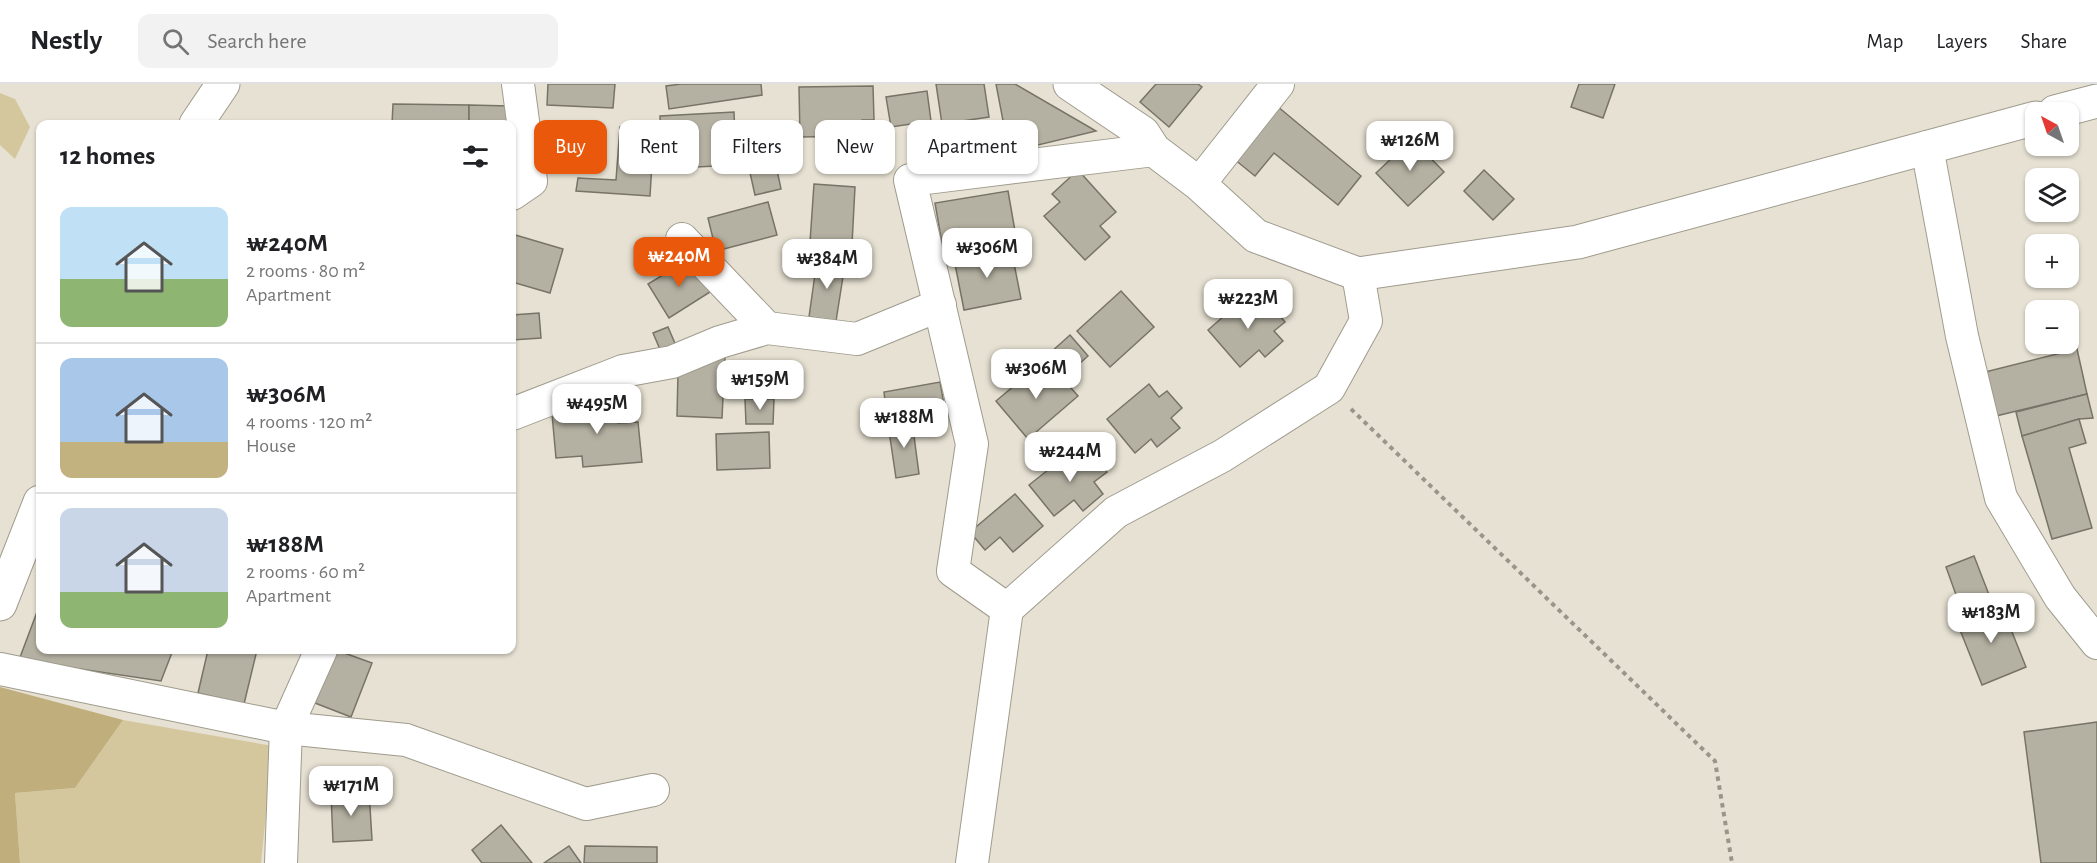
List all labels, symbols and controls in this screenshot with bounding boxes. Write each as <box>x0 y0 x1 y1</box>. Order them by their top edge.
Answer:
search box <box>138 14 558 68</box>
icon: search <box>159 25 192 58</box>
text: Nestly <box>30 27 102 55</box>
text: Search here <box>207 30 307 52</box>
text: Map <box>1867 31 1903 52</box>
text: Layers <box>1936 31 1987 52</box>
text: Share <box>2020 31 2067 52</box>
north arrow <box>2025 102 2079 156</box>
map controls <box>2025 102 2079 354</box>
chip: Buy <box>534 120 607 174</box>
chip: Rent <box>619 120 699 174</box>
chip: Filters <box>711 120 803 174</box>
chip: New <box>815 120 895 174</box>
chip: Apartment <box>907 120 1038 174</box>
pin: ₩126M <box>1368 121 1452 172</box>
text: ₩126M <box>1380 130 1440 150</box>
icon: filters <box>459 140 492 173</box>
text: 12 homes <box>60 143 155 169</box>
button: layers <box>2025 168 2079 222</box>
pin: ₩306M <box>945 228 1029 279</box>
text: ₩240M <box>246 230 328 256</box>
icon: home <box>108 231 180 303</box>
button: + <box>2025 234 2079 288</box>
pin: ₩240M <box>637 237 721 288</box>
text: ₩306M <box>956 237 1018 257</box>
pin: ₩384M <box>785 239 869 290</box>
text: ₩240M <box>648 246 711 266</box>
text: ₩384M <box>796 248 858 268</box>
text: 2 rooms · 80 m² <box>246 261 365 281</box>
pin: ₩223M <box>1206 279 1290 330</box>
text: Apartment <box>246 285 331 305</box>
text: ₩223M <box>1218 288 1278 308</box>
button: − <box>2025 300 2079 354</box>
pin: ₩306M <box>994 349 1078 400</box>
text: ₩306M <box>1005 358 1067 378</box>
pin: ₩159M <box>718 360 802 411</box>
text: ₩159M <box>731 369 789 389</box>
text: ₩306M <box>246 381 326 407</box>
icon: home <box>108 382 180 454</box>
pin: ₩495M <box>555 384 639 435</box>
text: ₩495M <box>566 393 628 413</box>
pin: ₩188M <box>862 398 946 449</box>
text: ₩188M <box>874 407 934 427</box>
text: 4 rooms · 120 m² <box>246 412 372 432</box>
pin: ₩244M <box>1028 432 1112 483</box>
text: House <box>246 436 296 456</box>
text: ₩244M <box>1039 441 1101 461</box>
text: ₩188M <box>246 531 324 557</box>
icon: home <box>108 532 180 604</box>
text: 2 rooms · 60 m² <box>246 562 365 582</box>
text: Apartment <box>246 586 331 606</box>
pin: ₩183M <box>1949 593 2033 644</box>
text: ₩183M <box>1962 602 2020 622</box>
pin: ₩171M <box>309 766 393 817</box>
text: ₩171M <box>323 775 379 795</box>

